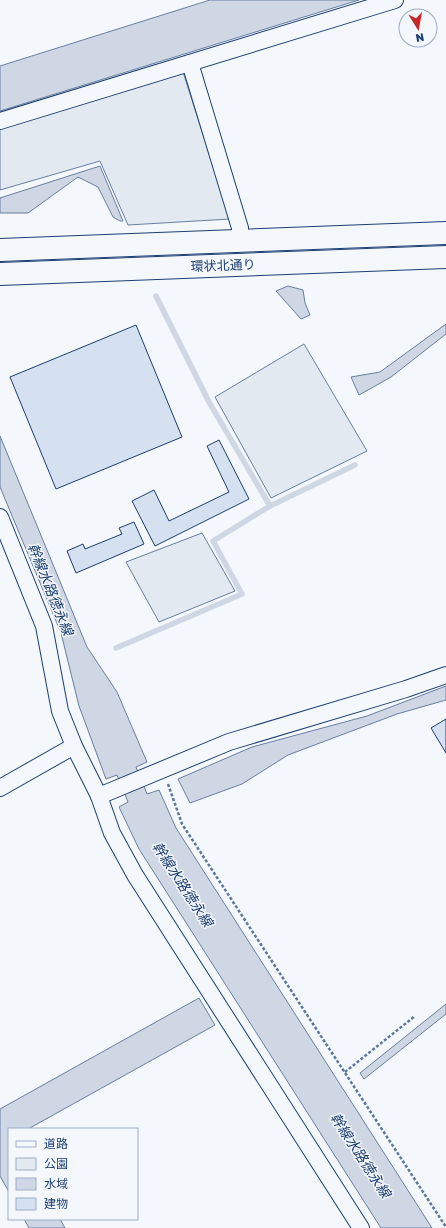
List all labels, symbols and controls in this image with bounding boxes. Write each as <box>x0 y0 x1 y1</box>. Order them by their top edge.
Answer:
north arrow <box>398 8 438 48</box>
text: N <box>415 31 425 45</box>
street label: 環状北通り <box>190 256 256 274</box>
water label: 幹線水路徳永線 <box>25 540 78 639</box>
water label: 幹線水路徳永線 <box>149 838 218 931</box>
water label: 幹線水路徳永線 <box>327 1109 396 1202</box>
legend <box>8 1128 138 1220</box>
text: 道路 <box>44 1136 68 1151</box>
text: 公園 <box>44 1156 68 1171</box>
text: 水域 <box>44 1176 68 1191</box>
text: 建物 <box>44 1196 68 1211</box>

